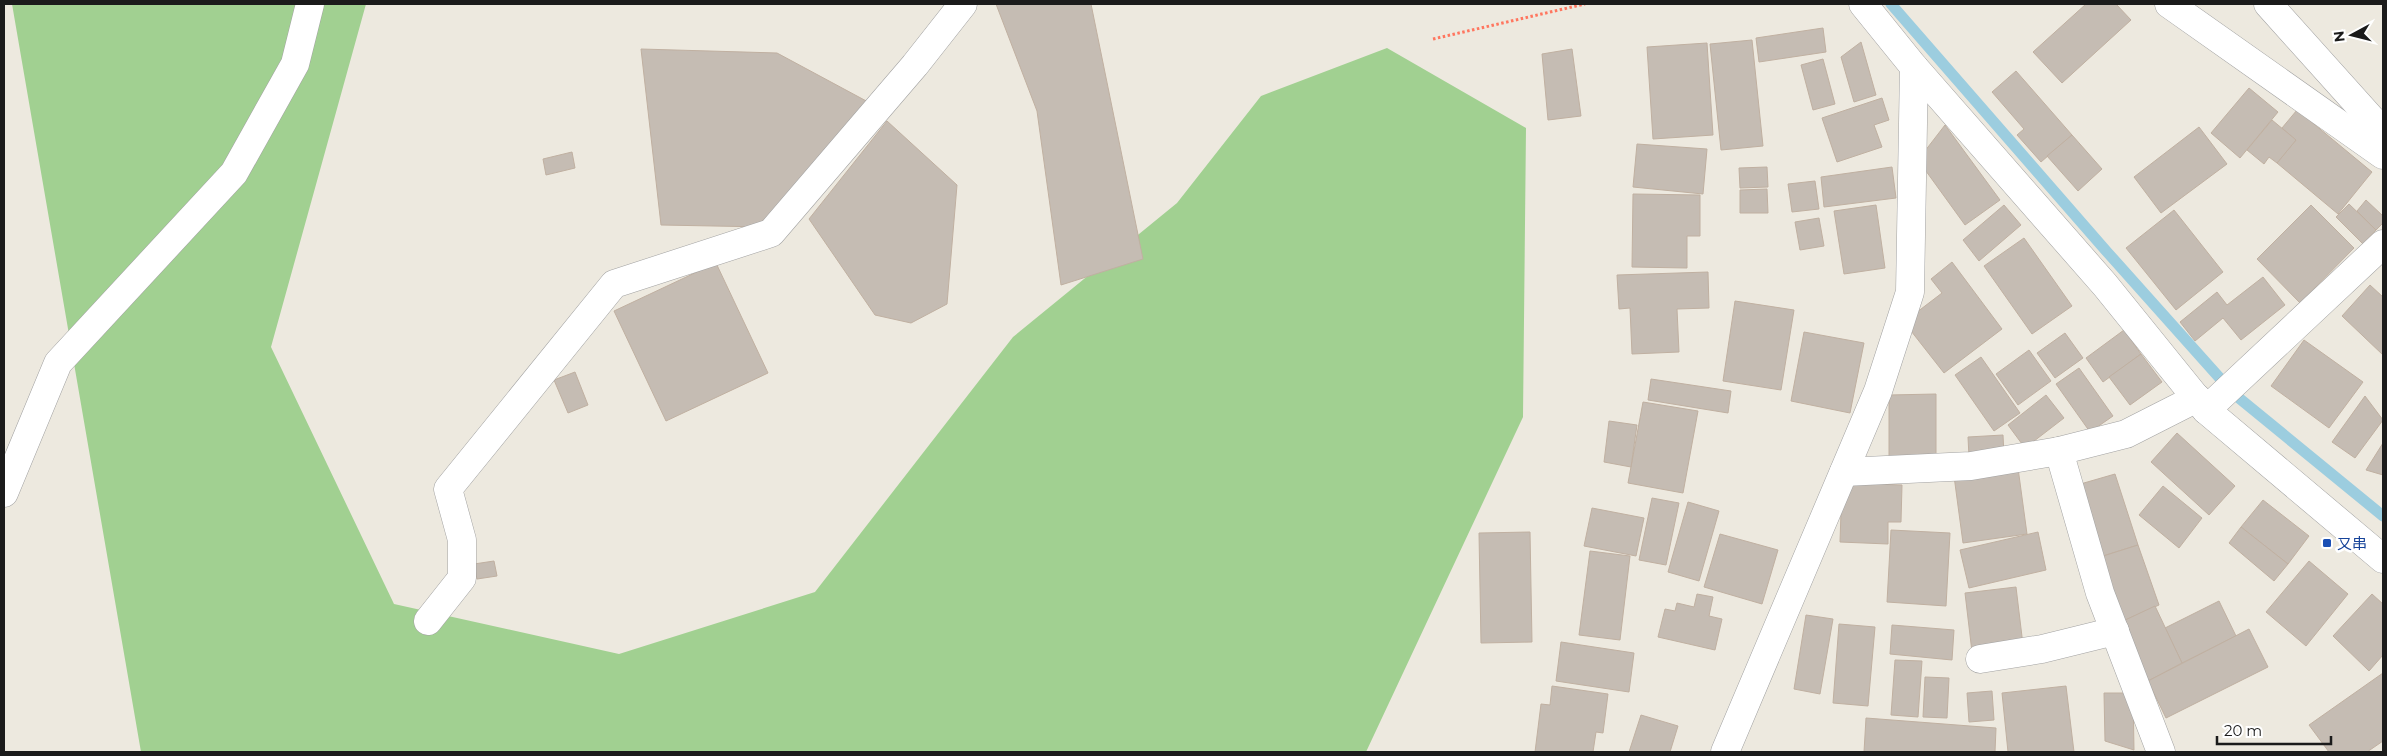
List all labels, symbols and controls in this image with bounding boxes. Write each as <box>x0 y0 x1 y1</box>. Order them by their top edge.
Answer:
north arrow <box>2327 10 2377 60</box>
text: N <box>2329 30 2349 43</box>
place label: 又串 <box>2337 534 2367 553</box>
marker: 又串 <box>2321 537 2333 549</box>
scale bar <box>2217 714 2331 746</box>
text: 20 m <box>2224 721 2262 740</box>

